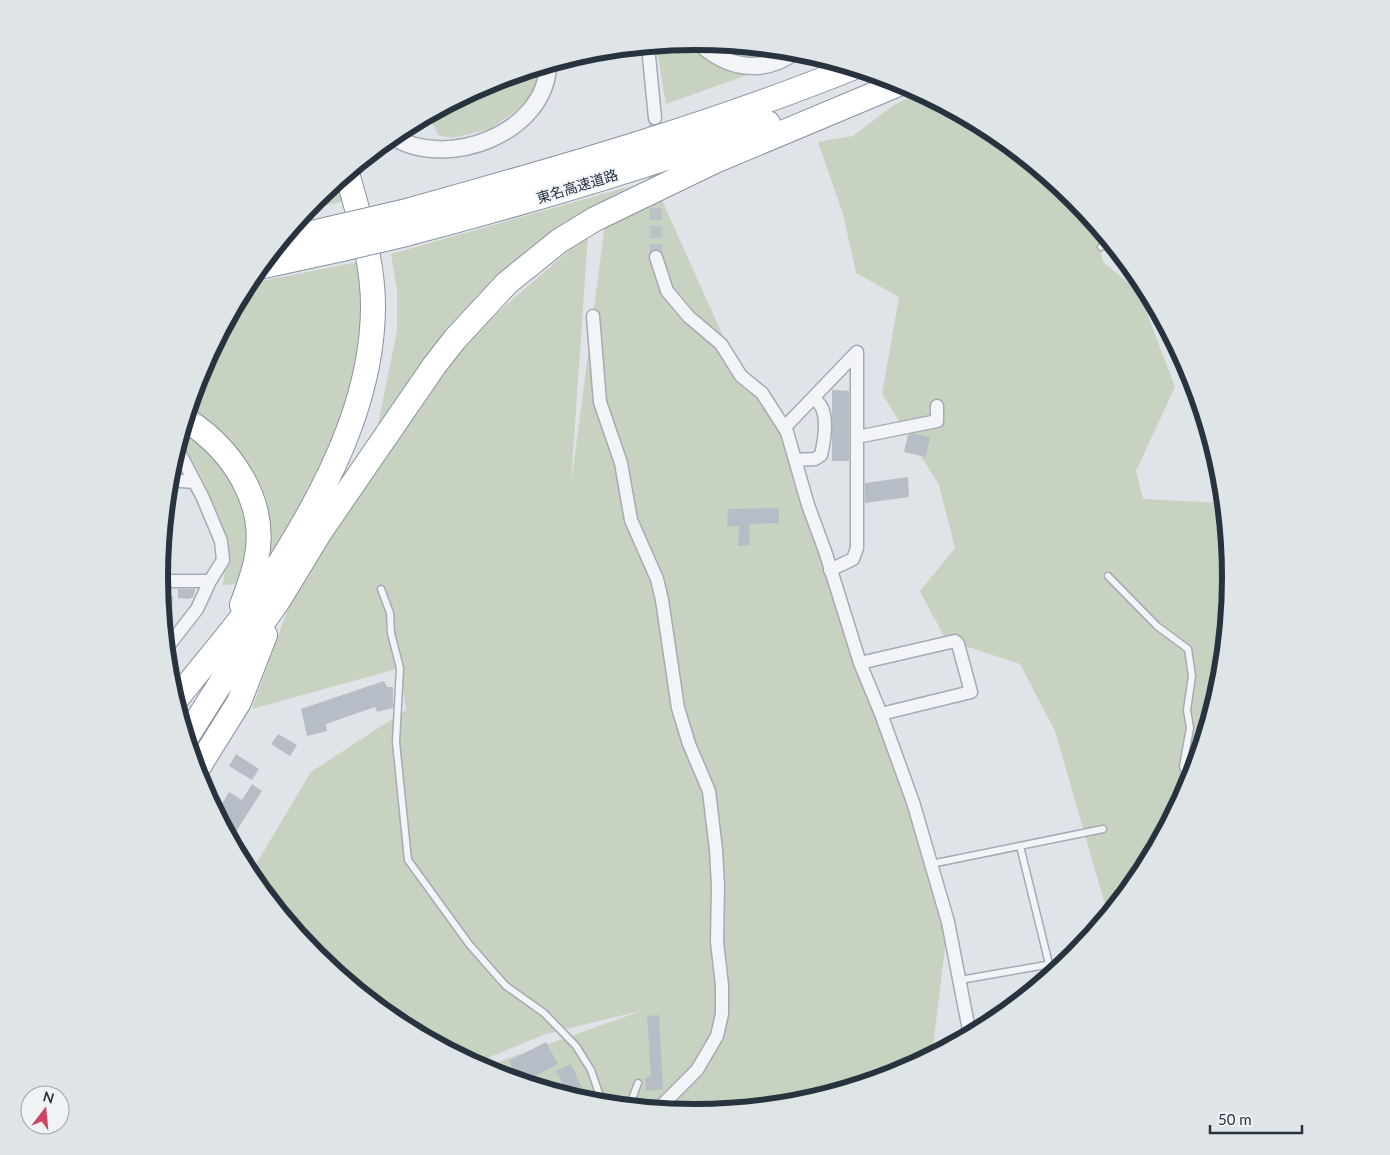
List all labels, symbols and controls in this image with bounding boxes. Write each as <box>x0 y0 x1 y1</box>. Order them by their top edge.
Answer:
street label: 東名高速道路 <box>534 166 620 206</box>
north arrow <box>20 1085 70 1135</box>
text: N <box>41 1087 56 1107</box>
scale bar <box>1210 1102 1302 1134</box>
text: 50 m <box>1218 1110 1252 1128</box>

